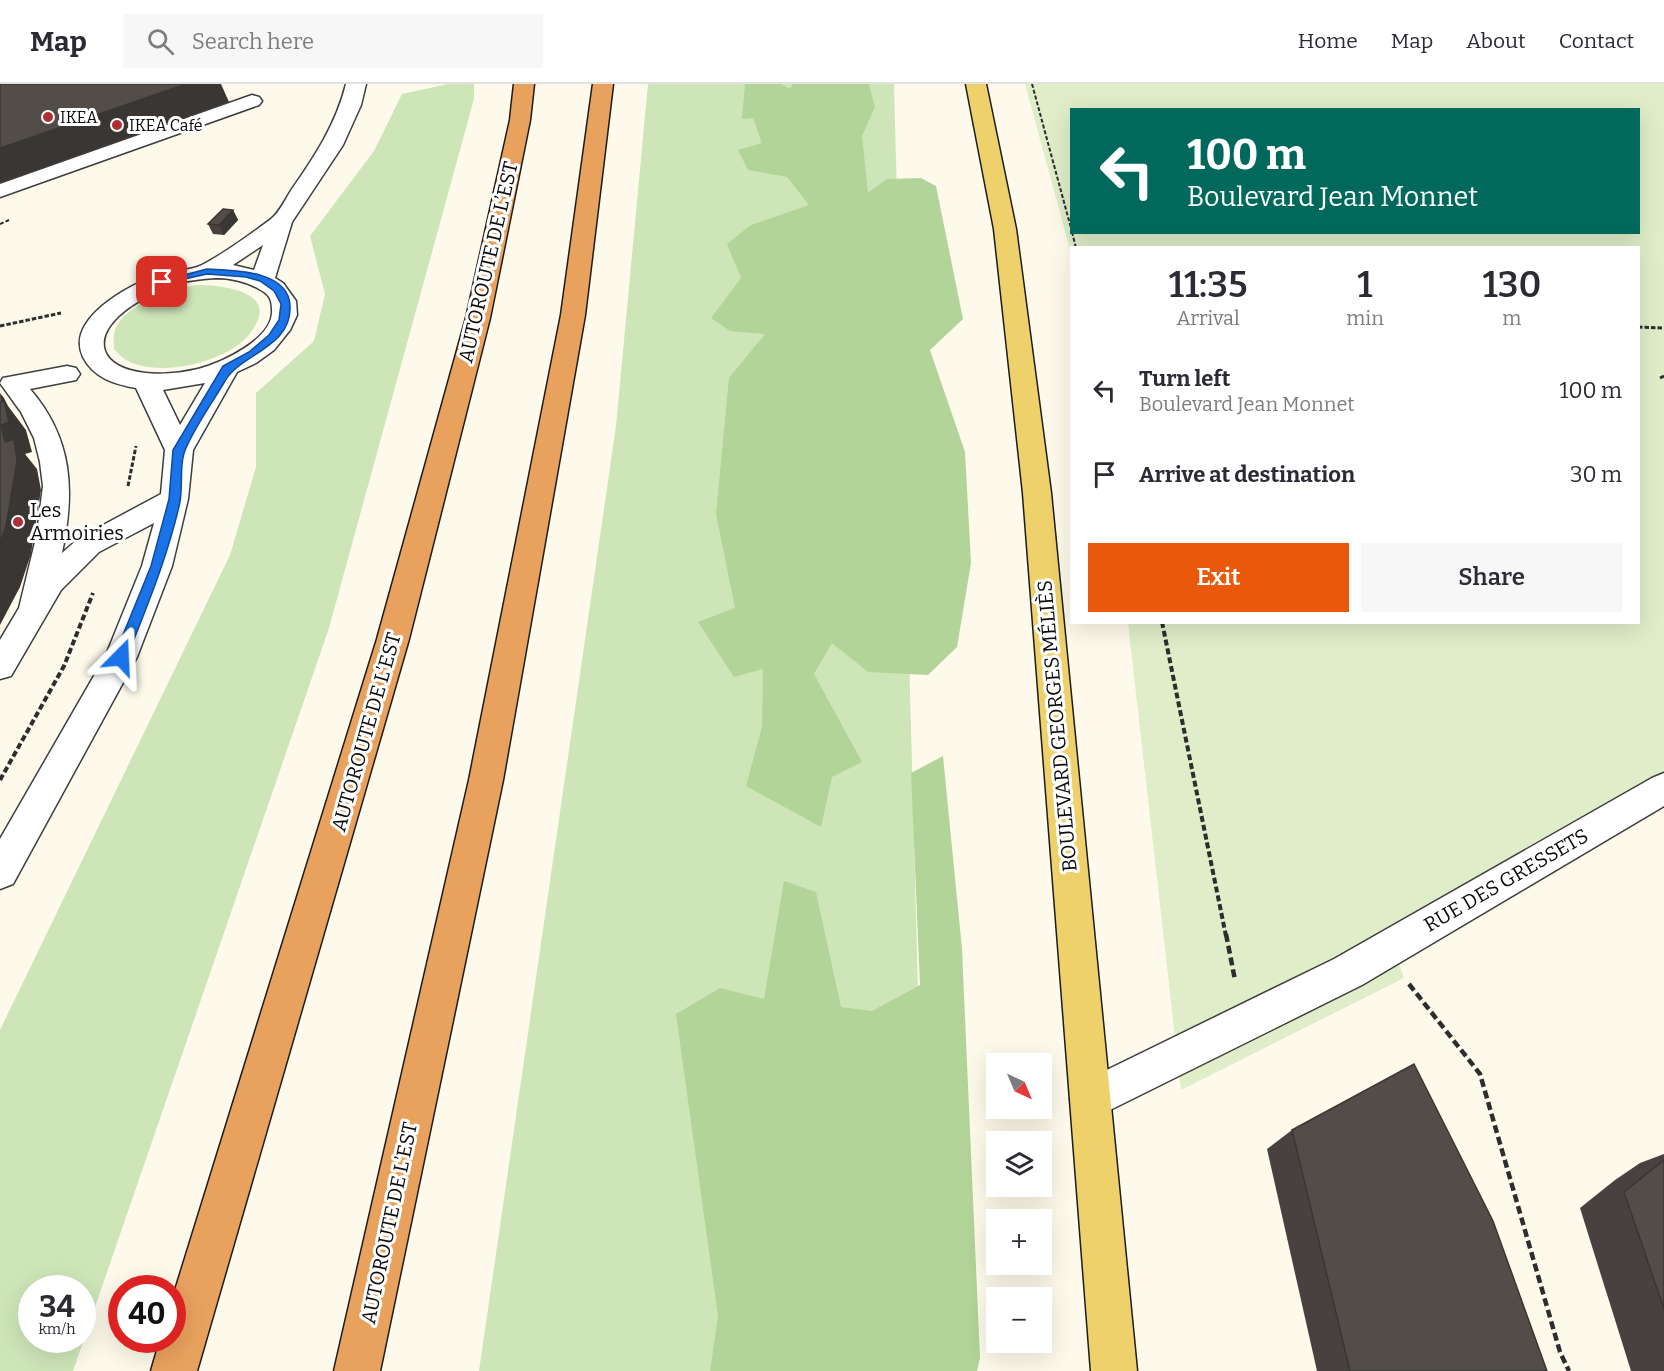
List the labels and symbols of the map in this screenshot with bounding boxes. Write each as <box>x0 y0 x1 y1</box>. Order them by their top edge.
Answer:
place label: IKEA <box>60 108 98 127</box>
marker: IKEA <box>41 110 55 124</box>
place label: IKEA Café <box>129 116 203 135</box>
marker: IKEA Café <box>110 118 124 132</box>
street label: AUTOROUTE DE L’EST <box>453 159 523 365</box>
pin <box>136 256 187 307</box>
place label: Les Armoiries <box>30 498 124 545</box>
marker: Les Armoiries <box>11 515 25 529</box>
street label: BOULEVARD GEORGES MÉLIÈS <box>1032 579 1082 873</box>
position arrow <box>89 625 153 689</box>
street label: AUTOROUTE DE L’EST <box>326 630 406 834</box>
street label: RUE DES GRESSETS <box>1420 823 1592 937</box>
north arrow <box>986 1053 1052 1119</box>
street label: AUTOROUTE DE L’EST <box>356 1120 422 1326</box>
speed limit sign: 40 <box>108 1275 186 1353</box>

